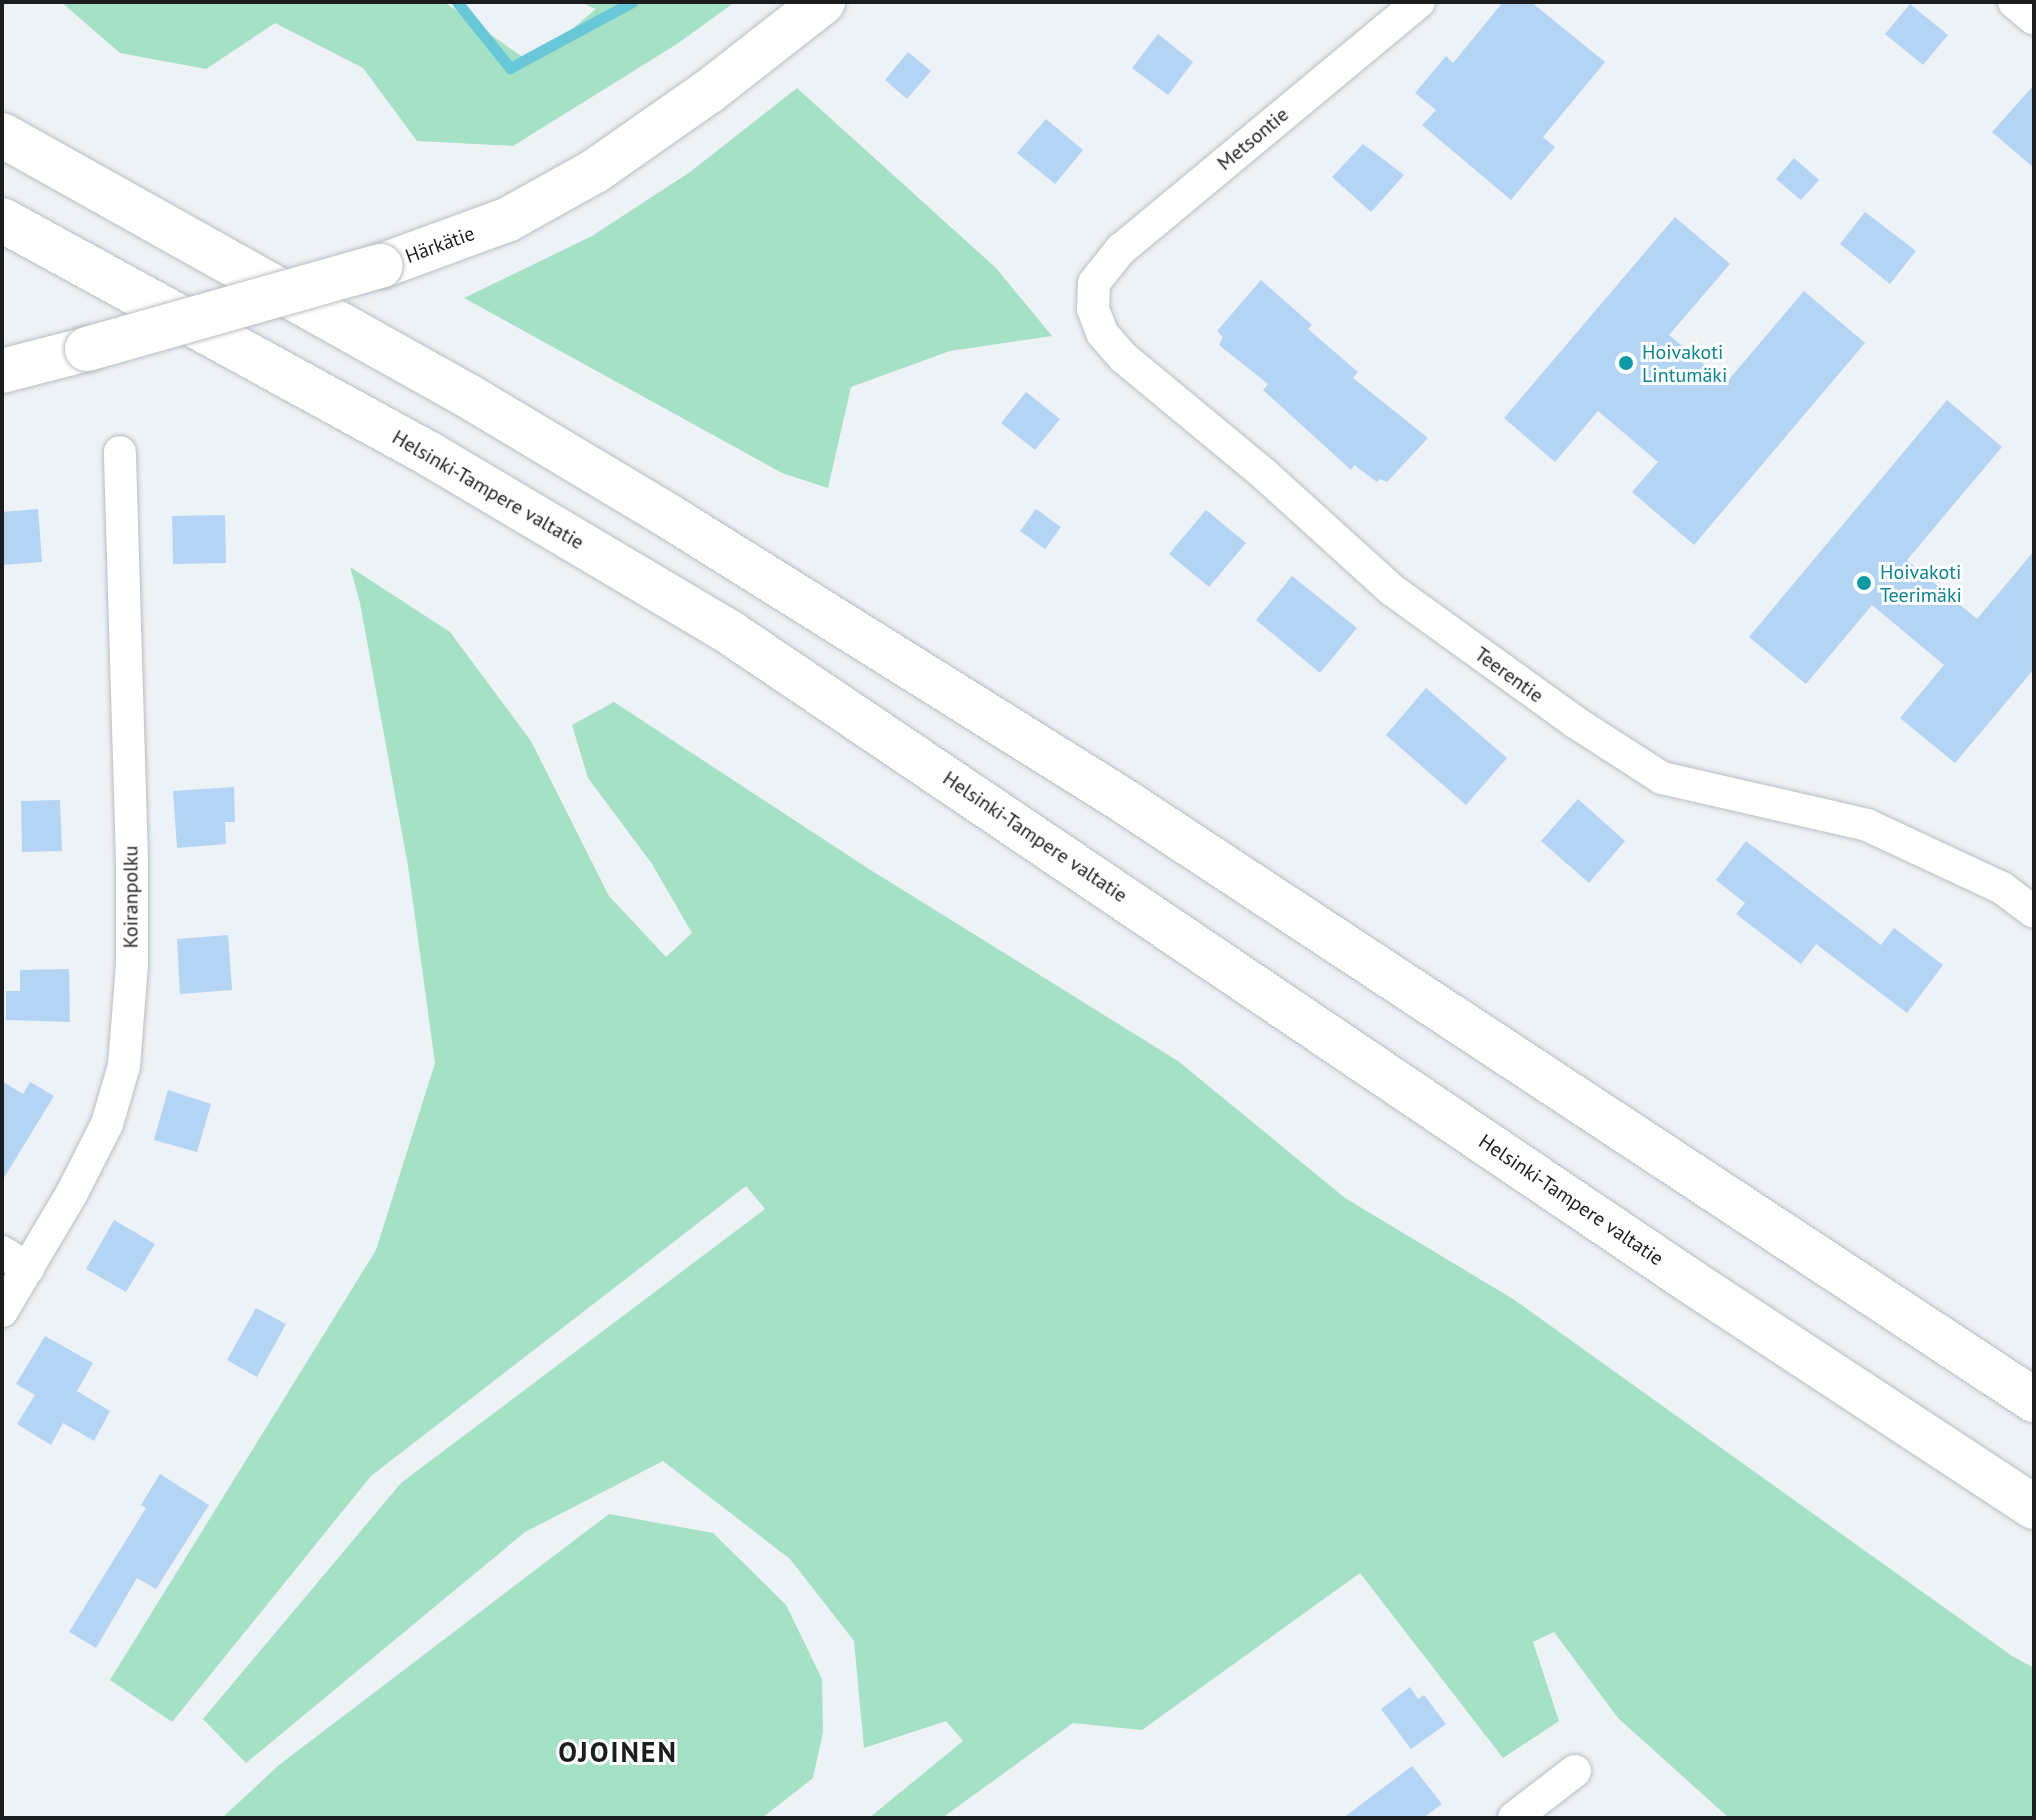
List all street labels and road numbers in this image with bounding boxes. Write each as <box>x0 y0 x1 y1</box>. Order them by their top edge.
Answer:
street label: Metsontie <box>1213 102 1293 176</box>
street label: Härkätie <box>402 221 478 269</box>
street label: Helsinki-Tampere valtatie <box>388 425 588 555</box>
street label: Teerentie <box>1470 642 1548 708</box>
street label: Helsinki-Tampere valtatie <box>938 766 1132 908</box>
street label: Koiranpolku <box>119 846 143 948</box>
street label: Helsinki-Tampere valtatie <box>1474 1129 1668 1271</box>

